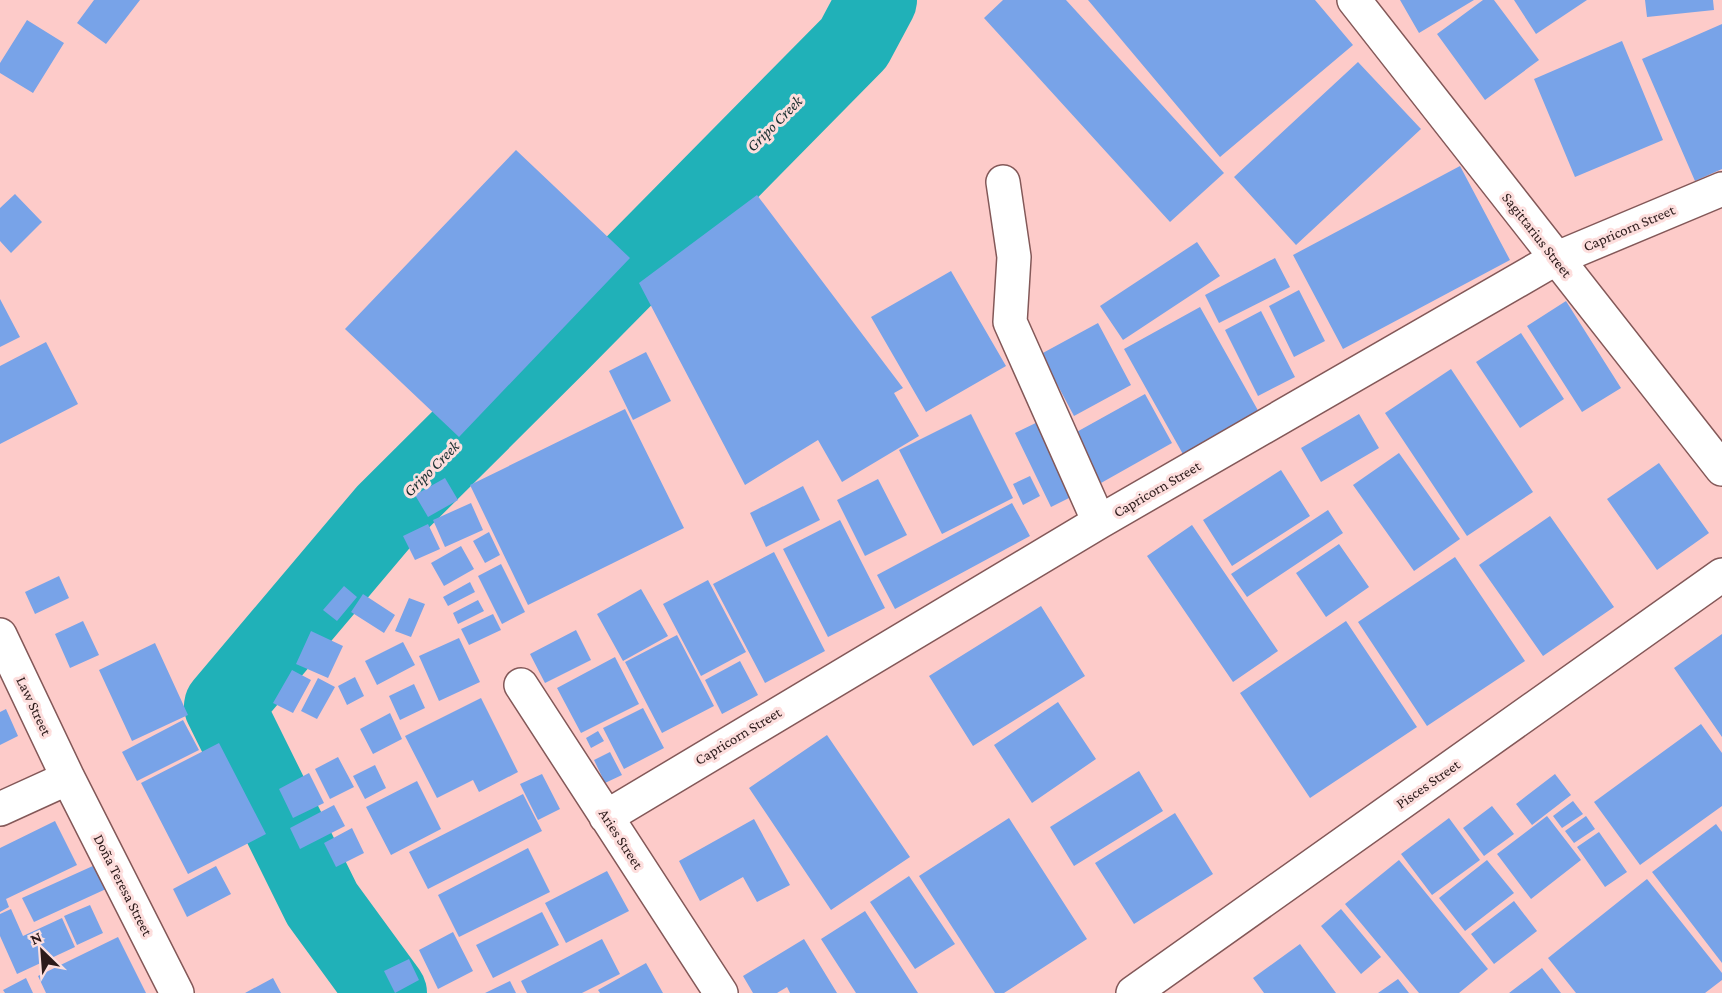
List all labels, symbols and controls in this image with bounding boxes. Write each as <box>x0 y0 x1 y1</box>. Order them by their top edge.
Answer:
water label: Gripo Creek <box>743 91 807 155</box>
street label: Sagittarius Street <box>1498 189 1576 282</box>
street label: Capricorn Street <box>1581 201 1678 255</box>
water label: Gripo Creek <box>400 436 464 500</box>
street label: Capricorn Street <box>1111 457 1205 521</box>
street label: Law Street <box>13 674 55 739</box>
street label: Capricorn Street <box>692 703 785 769</box>
street label: Pisces Street <box>1393 756 1464 812</box>
street label: Aries Street <box>596 806 647 873</box>
street label: Doña Teresa Street <box>90 832 156 939</box>
north arrow <box>12 921 72 981</box>
text: N <box>27 928 44 948</box>

